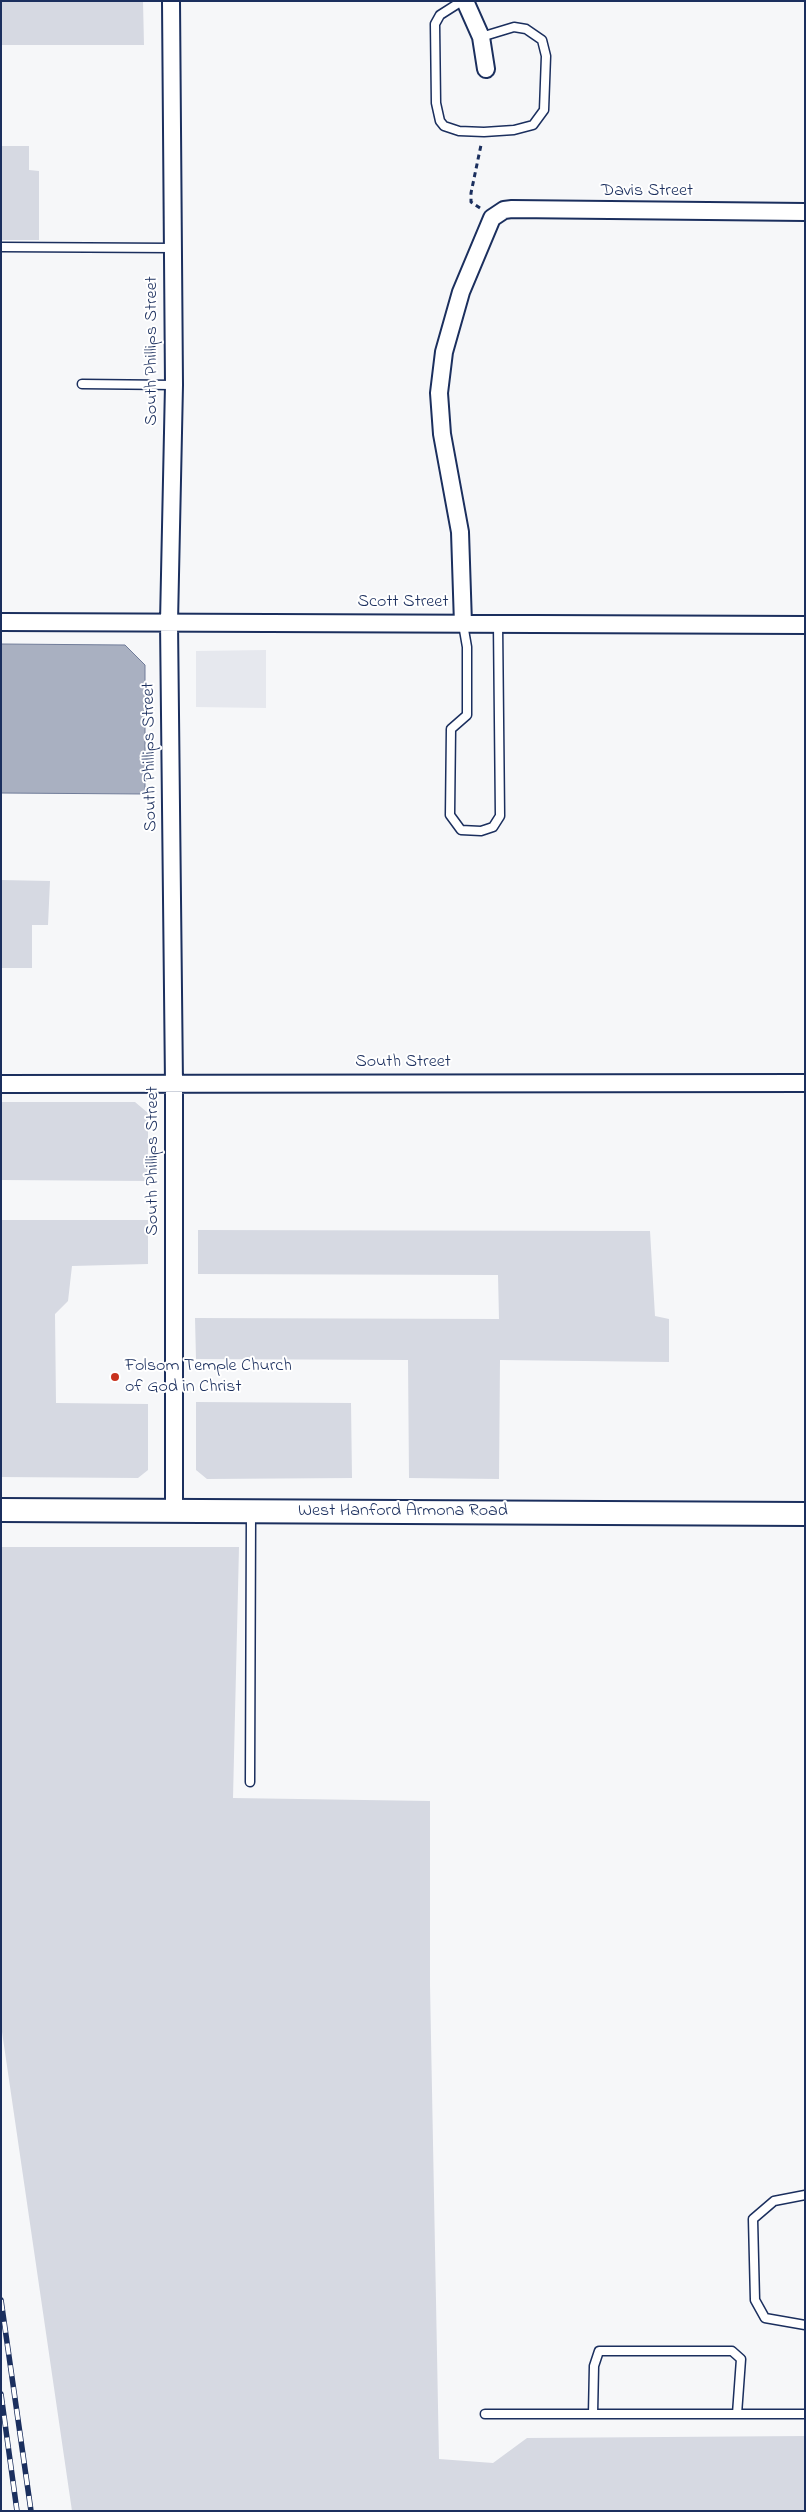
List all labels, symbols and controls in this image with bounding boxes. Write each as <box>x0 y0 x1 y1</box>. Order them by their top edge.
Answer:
street label: Davis Street <box>601 181 693 203</box>
street label: South Phillips Street <box>142 276 164 426</box>
street label: Scott Street <box>358 592 448 614</box>
street label: South Phillips Street <box>139 682 163 832</box>
street label: South Street <box>355 1052 451 1074</box>
street label: South Phillips Street <box>143 1086 165 1236</box>
place label: Folsom Temple Church of God in Christ <box>125 1356 292 1398</box>
marker: Folsom Temple Church of God in Christ <box>109 1371 121 1383</box>
street label: West Hanford Armona Road <box>298 1501 508 1523</box>

